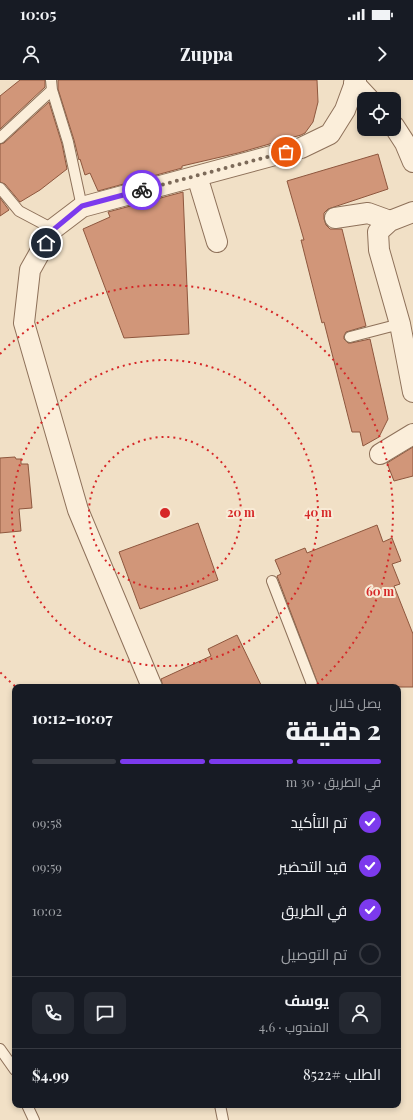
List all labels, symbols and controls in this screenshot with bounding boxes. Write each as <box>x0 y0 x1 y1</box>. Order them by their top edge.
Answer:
text: 10:05 <box>20 4 56 24</box>
text: Zuppa <box>180 42 233 66</box>
icon: person <box>20 43 42 65</box>
icon: forward <box>371 43 393 65</box>
map controls <box>357 92 401 136</box>
button: locate <box>357 92 401 136</box>
pin <box>269 135 303 169</box>
icon: bag <box>275 141 297 163</box>
courier <box>122 170 162 210</box>
icon: bike <box>131 179 153 201</box>
pin <box>29 226 63 260</box>
icon: home <box>35 232 57 254</box>
text: 20 m <box>227 504 255 520</box>
text: 40 m <box>304 504 332 520</box>
centre of rings <box>158 506 172 520</box>
text: 60 m <box>366 583 394 599</box>
text: يصل خلال <box>330 694 381 711</box>
text: 10:07–10:12 <box>32 708 112 728</box>
text: 2 دقيقة <box>286 712 381 747</box>
text: في الطريق · 30 m <box>286 773 381 790</box>
icon: check <box>359 811 381 833</box>
text: تم التأكيد <box>291 812 347 832</box>
text: 09:58 <box>32 814 62 831</box>
icon: check <box>359 855 381 877</box>
text: قيد التحضير <box>278 856 347 876</box>
text: 09:59 <box>32 858 62 875</box>
icon: check <box>359 899 381 921</box>
text: في الطريق <box>281 900 347 920</box>
text: 10:02 <box>32 902 62 919</box>
text: تم التوصيل <box>281 944 347 964</box>
text: يوسف <box>284 990 329 1010</box>
button: phone <box>32 992 74 1034</box>
button: chat <box>84 992 126 1034</box>
button: person <box>339 992 381 1034</box>
text: المندوب · 4.6 <box>259 1018 329 1035</box>
text: الطلب #8522 <box>303 1064 381 1084</box>
text: $4.99 <box>32 1065 69 1085</box>

